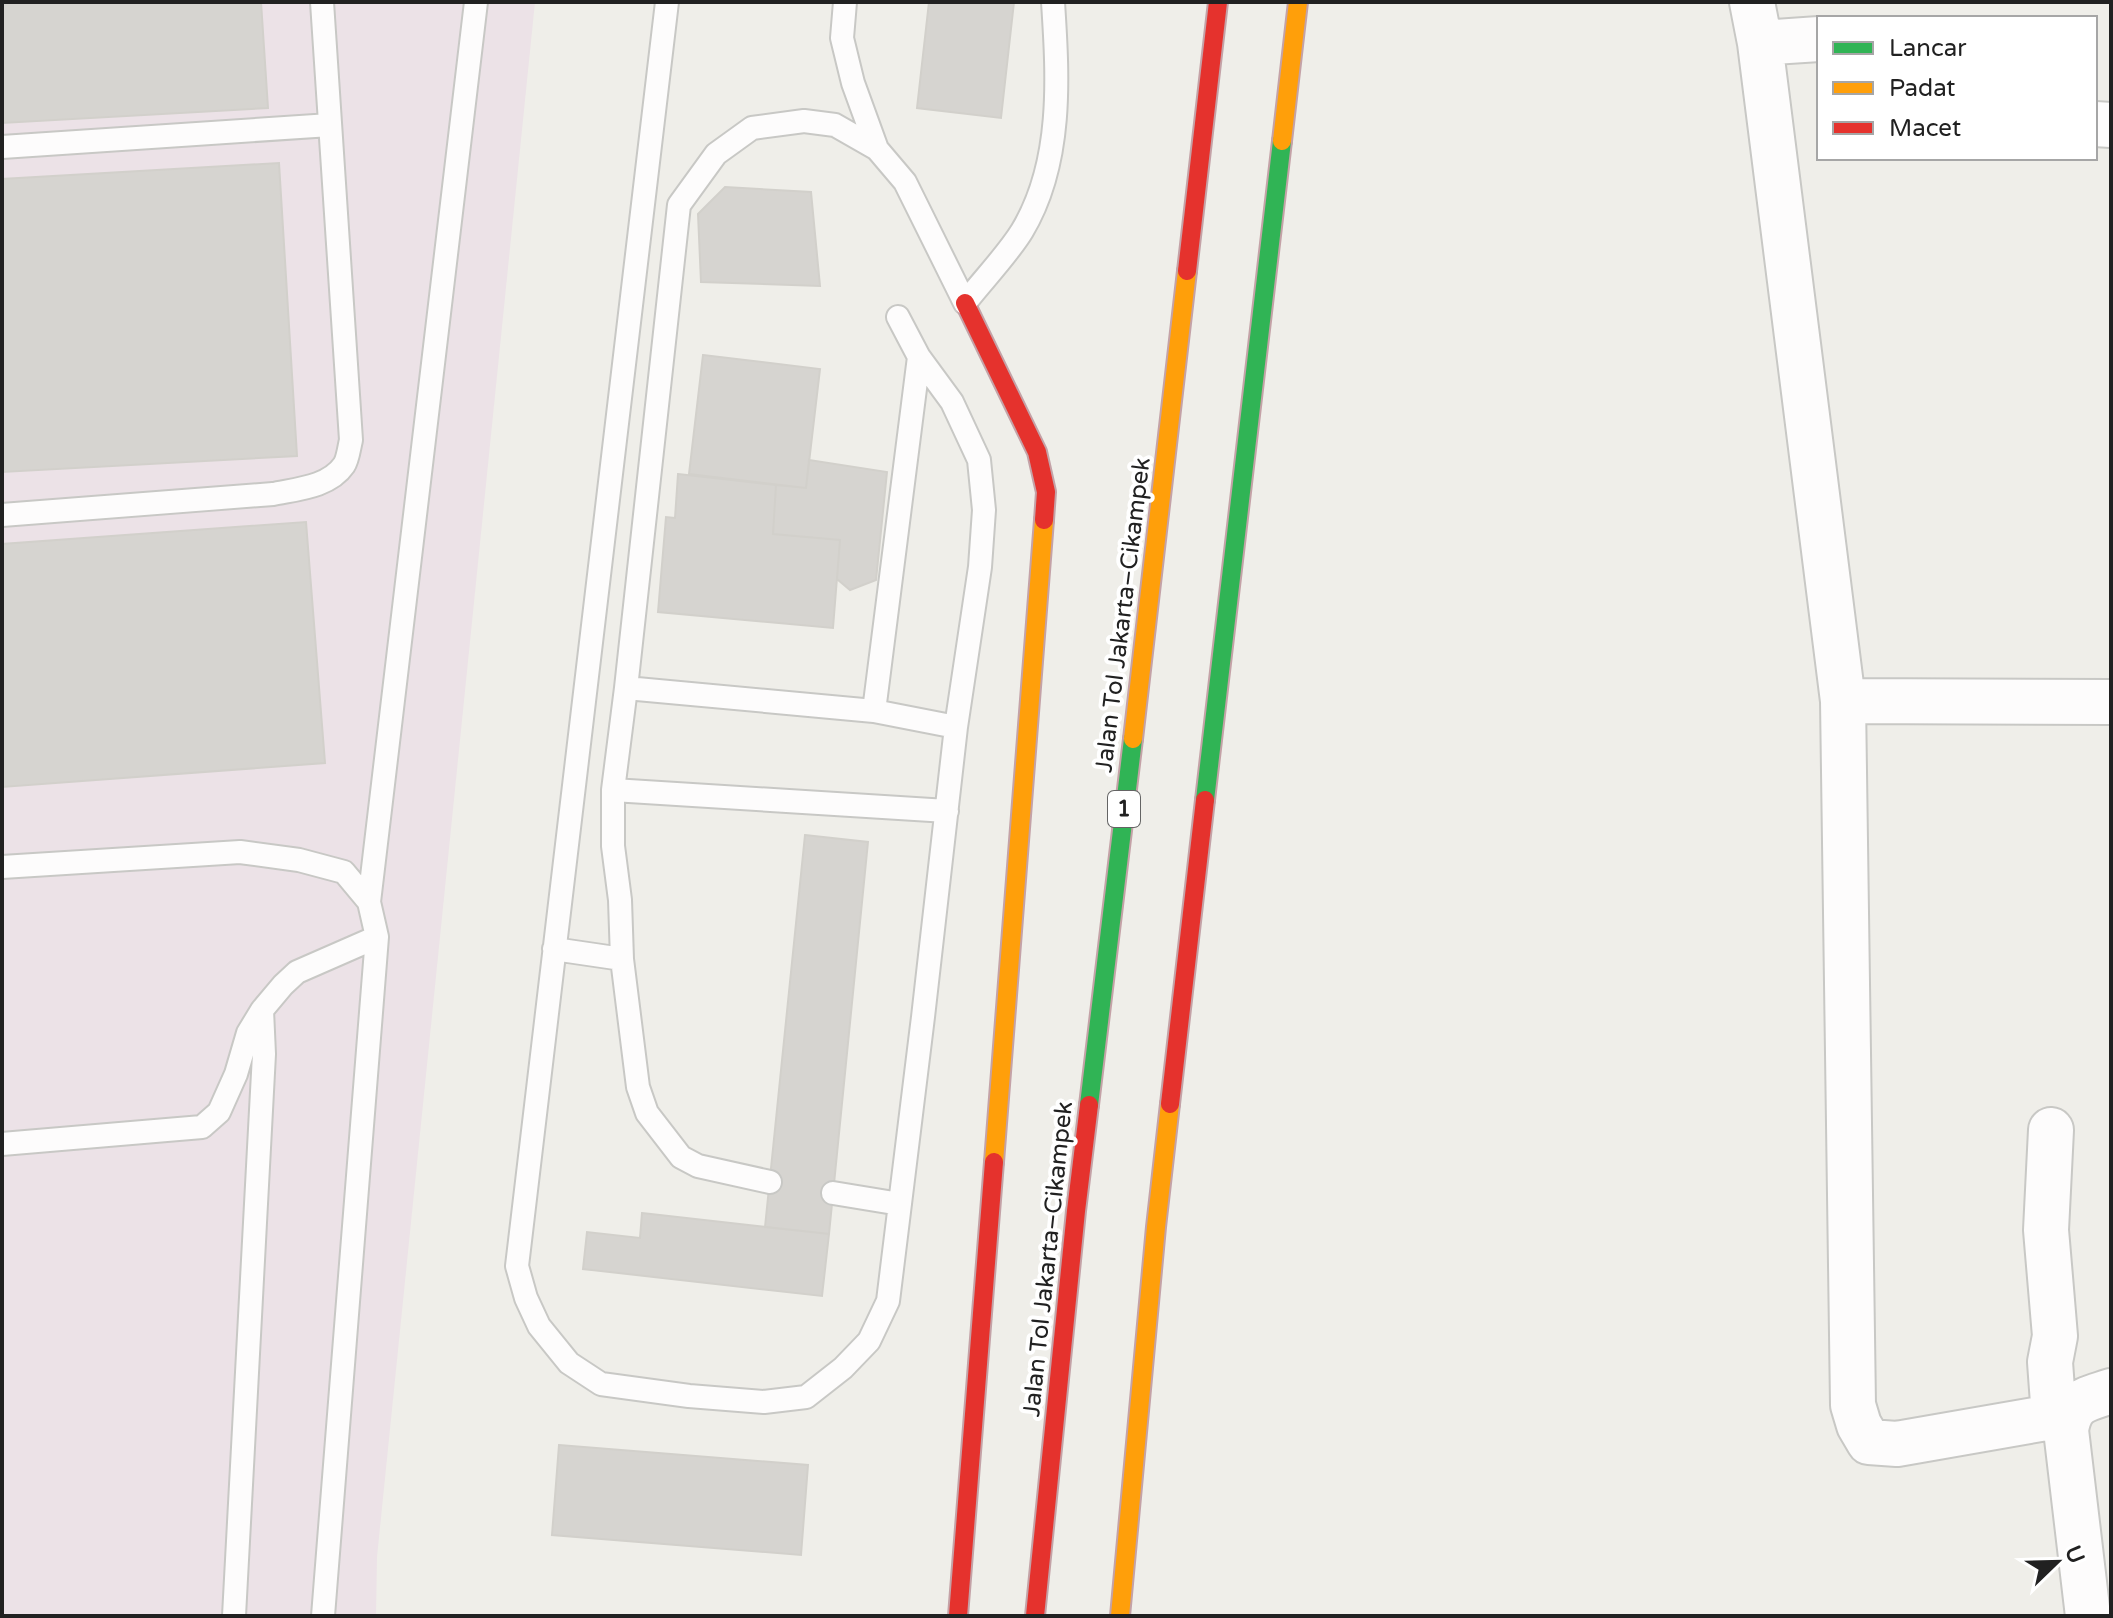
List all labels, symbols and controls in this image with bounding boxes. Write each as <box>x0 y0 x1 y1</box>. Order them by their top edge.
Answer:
legend <box>1817 16 2097 160</box>
text: Lancar <box>1889 34 1967 63</box>
text: Padat <box>1889 74 1956 103</box>
text: Macet <box>1889 114 1961 143</box>
street label: Jalan Tol Jakarta–Cikampek <box>1089 456 1157 774</box>
road number: 1 <box>1108 791 1140 827</box>
street label: Jalan Tol Jakarta–Cikampek <box>1017 1100 1079 1418</box>
north arrow <box>2017 1522 2097 1602</box>
text: U <box>2059 1542 2090 1567</box>

